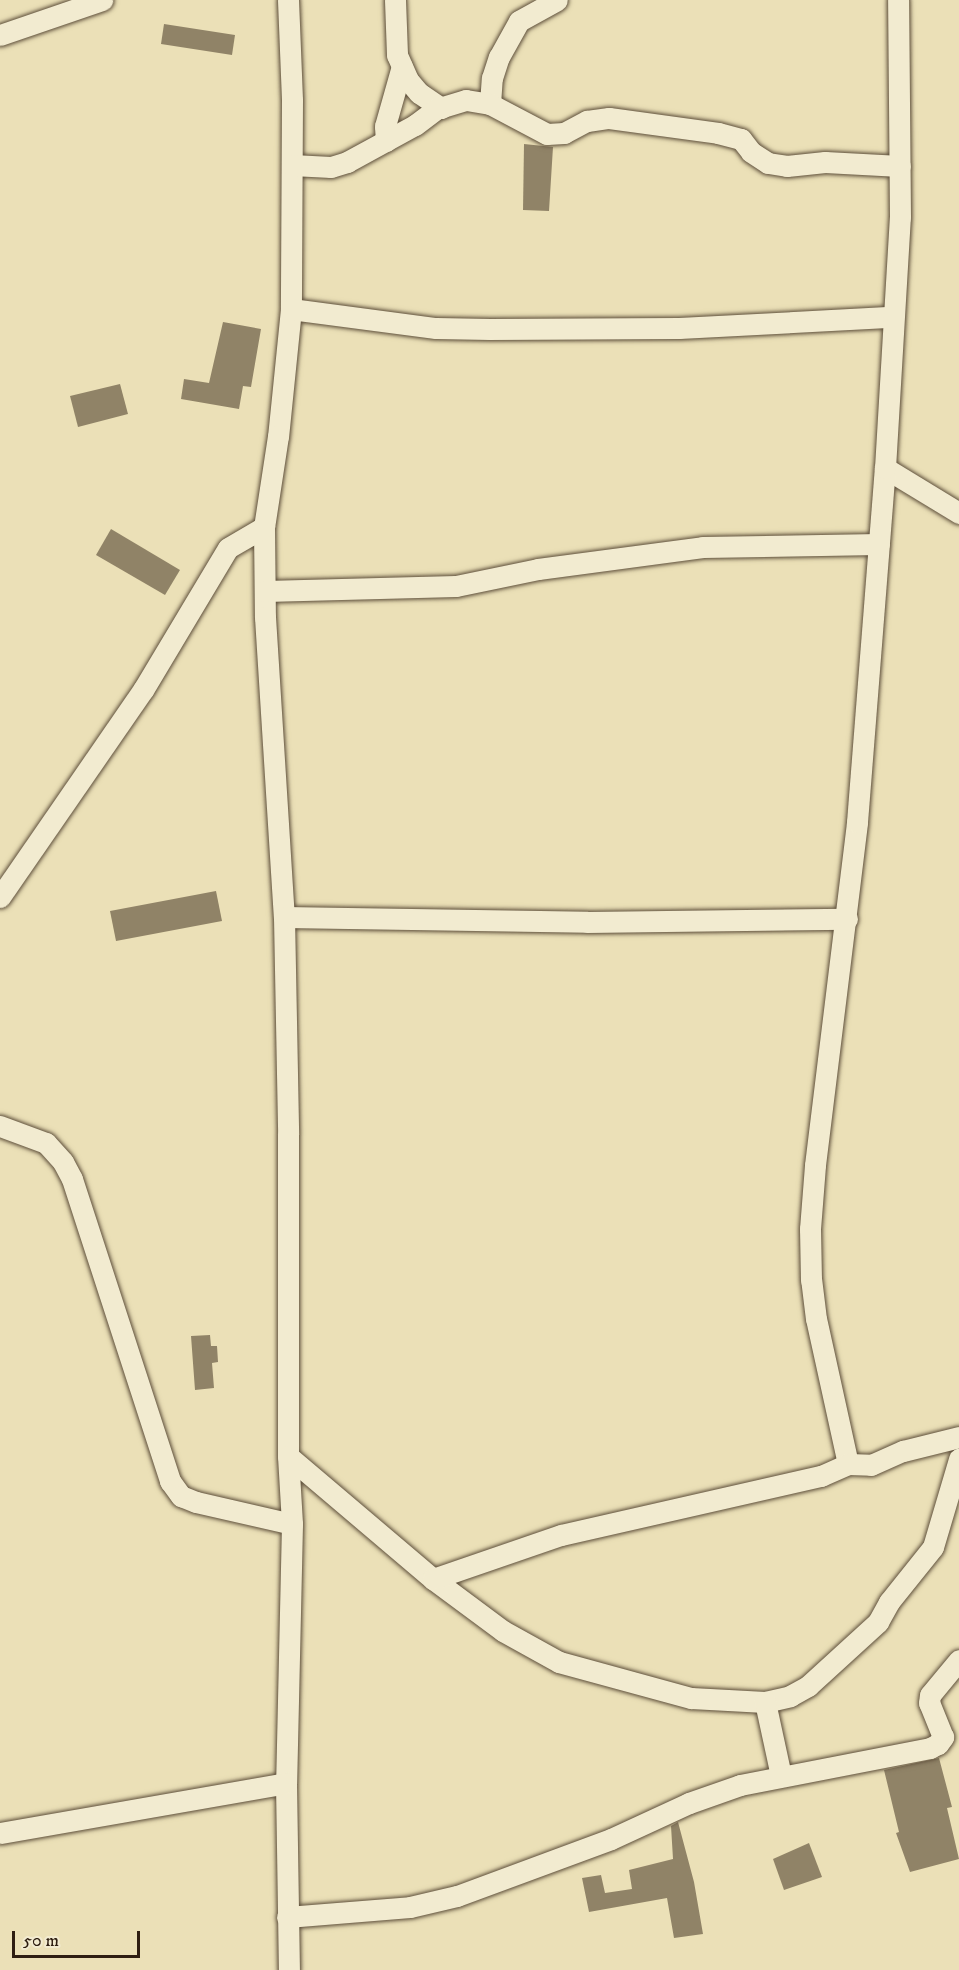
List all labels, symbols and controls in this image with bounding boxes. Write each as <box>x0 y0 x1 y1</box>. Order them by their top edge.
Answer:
scale bar <box>15 1919 142 1957</box>
text: 50 m <box>23 1930 59 1952</box>

